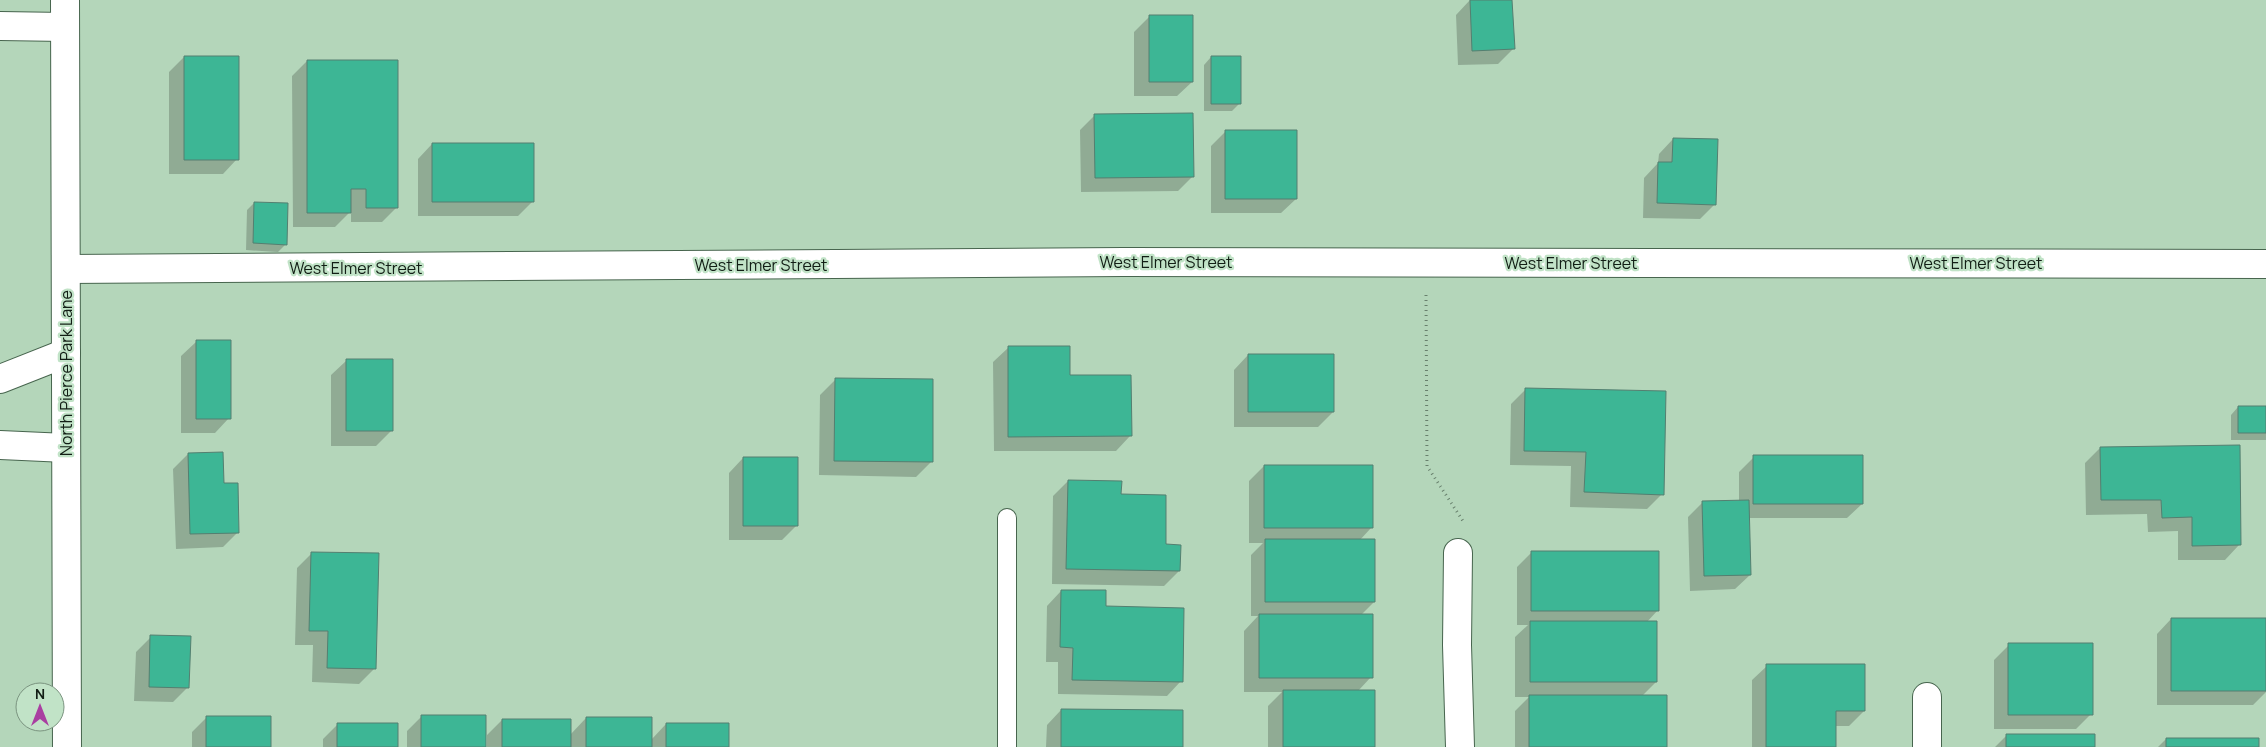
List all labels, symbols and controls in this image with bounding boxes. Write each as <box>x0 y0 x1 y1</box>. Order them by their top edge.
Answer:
street label: West Elmer Street <box>1099 251 1233 273</box>
street label: West Elmer Street <box>1504 252 1638 274</box>
street label: West Elmer Street <box>1909 252 2043 274</box>
street label: West Elmer Street <box>694 254 828 276</box>
street label: West Elmer Street <box>289 257 423 279</box>
street label: North Pierce Park Lane <box>55 290 77 456</box>
north arrow <box>15 682 65 732</box>
text: N <box>35 684 45 703</box>

